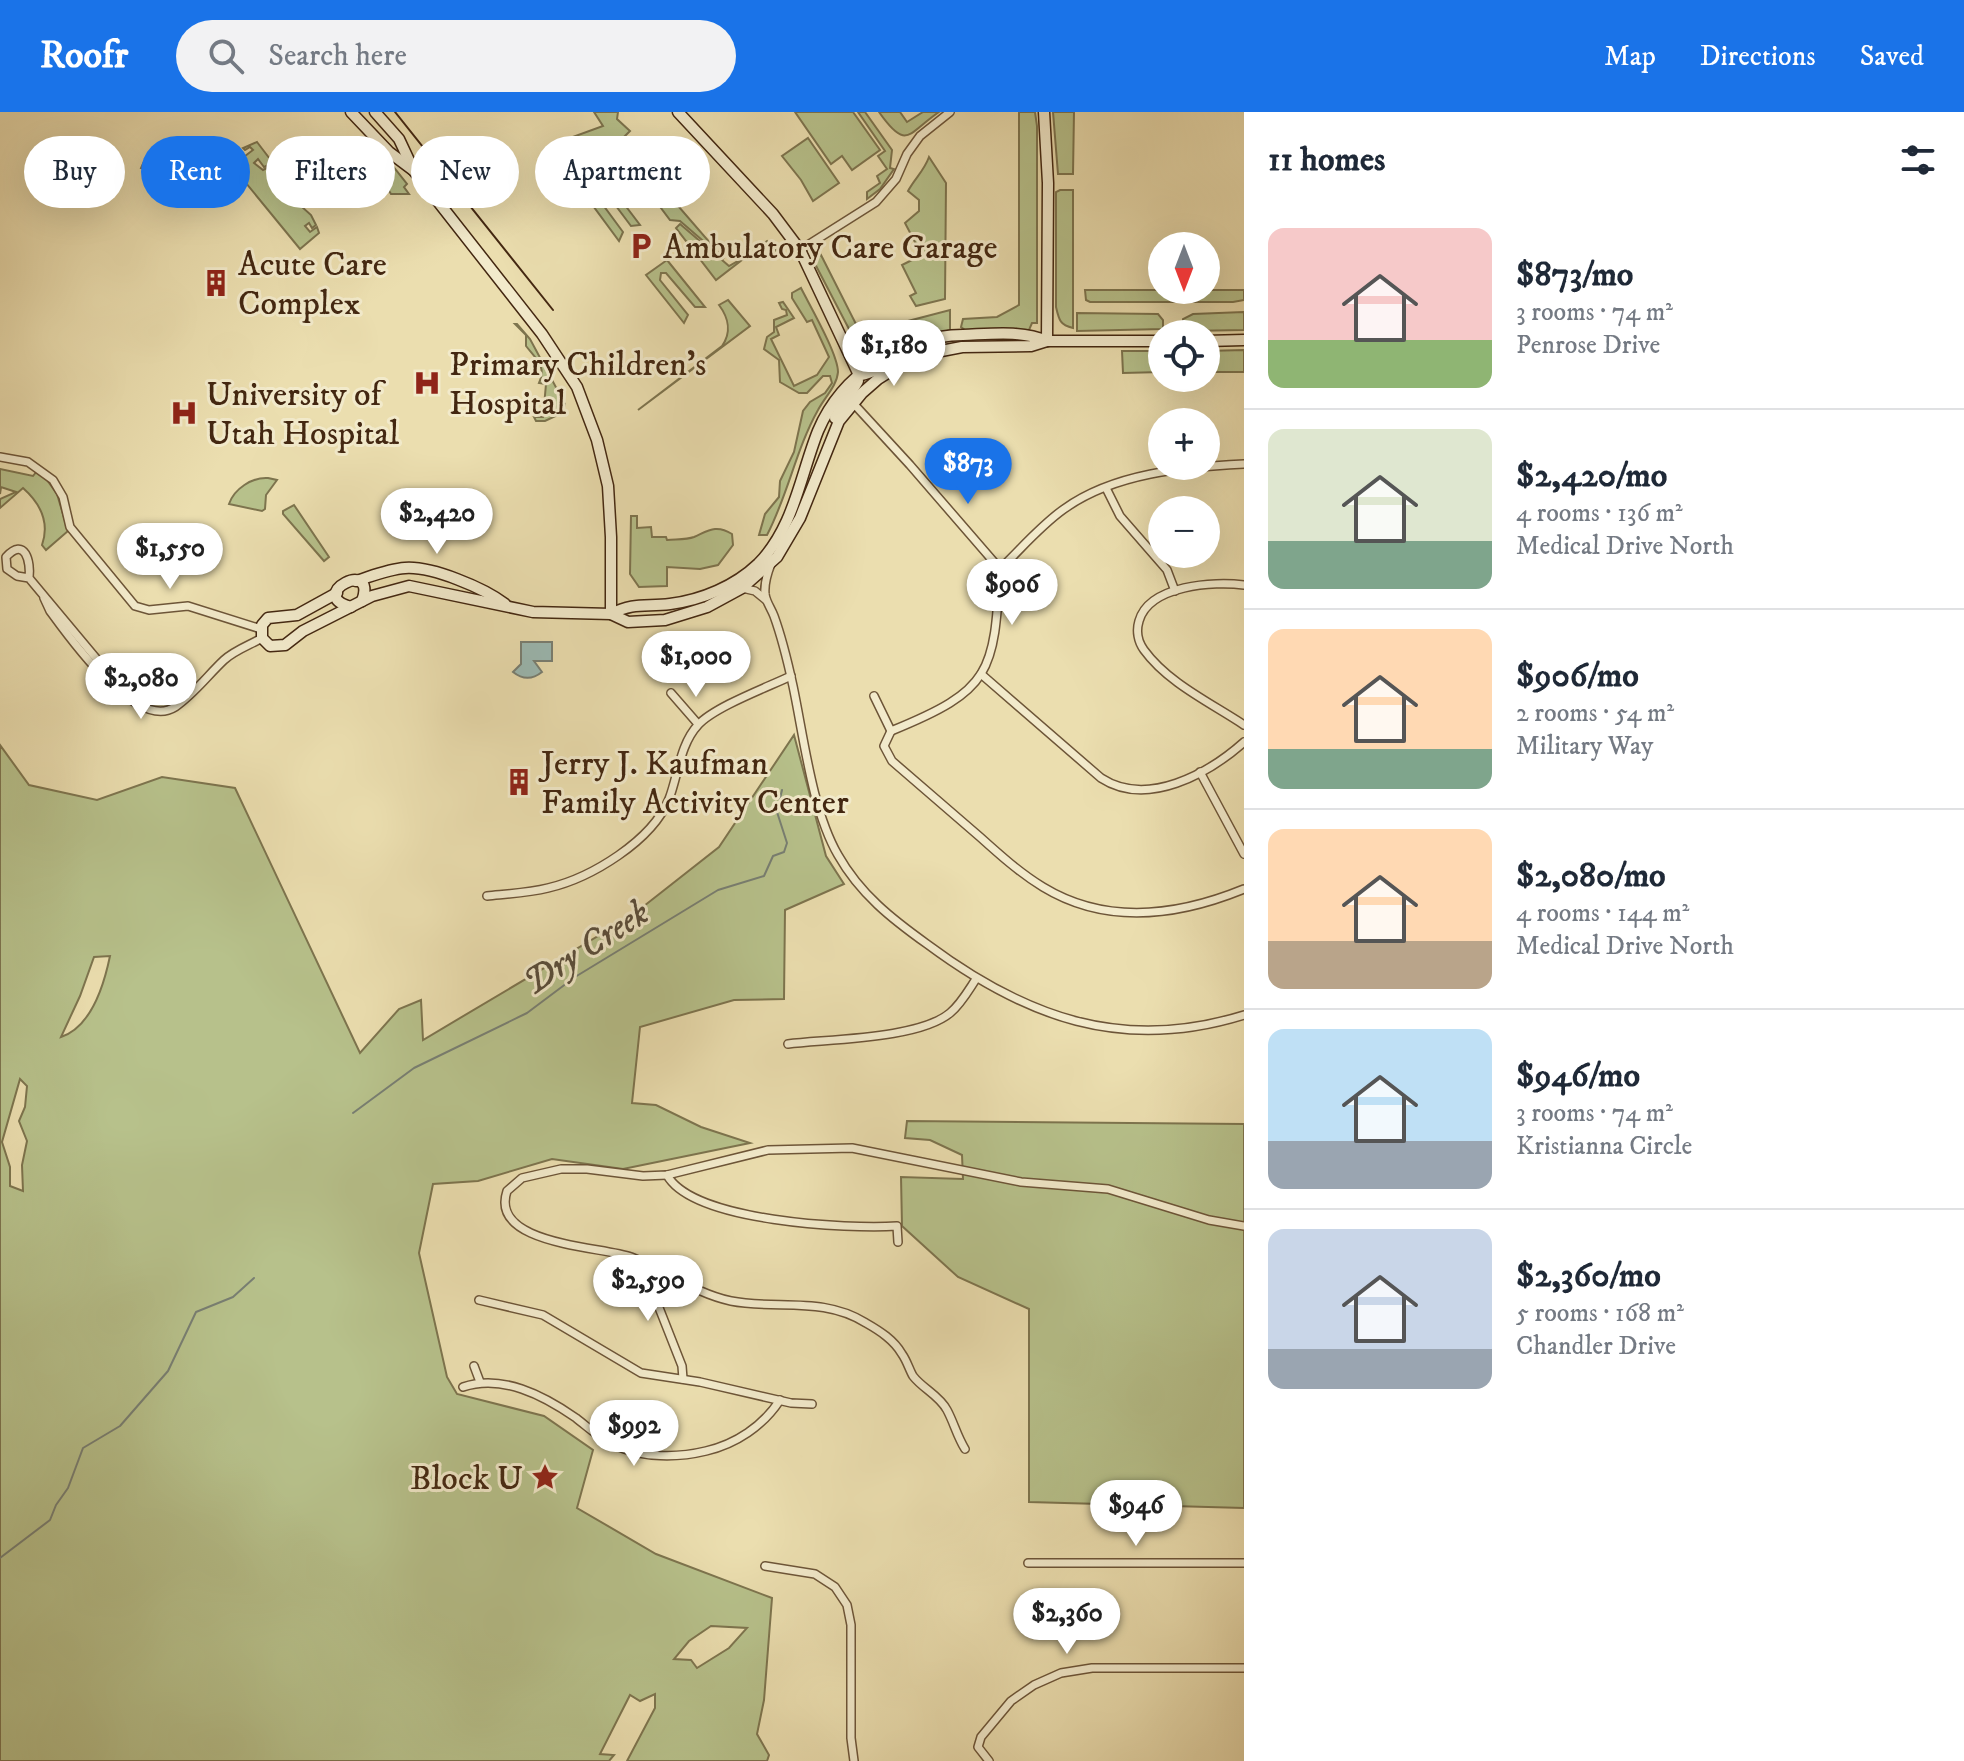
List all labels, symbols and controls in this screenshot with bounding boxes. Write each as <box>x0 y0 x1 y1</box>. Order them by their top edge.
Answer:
search box <box>176 20 736 92</box>
text: Roofr <box>40 32 128 80</box>
icon: search <box>204 34 248 78</box>
text: Search here <box>268 38 407 75</box>
text: Map <box>1604 39 1656 74</box>
text: Directions <box>1700 39 1816 74</box>
text: Saved <box>1860 39 1924 74</box>
chip: Buy <box>24 136 125 208</box>
chip: Rent <box>141 136 250 208</box>
chip: Filters <box>266 136 395 208</box>
chip: New <box>411 136 519 208</box>
chip: Apartment <box>535 136 710 208</box>
icon: filters <box>1896 138 1940 182</box>
text: 11 homes <box>1268 139 1385 181</box>
place label: Ambulatory Care Garage <box>663 227 997 269</box>
parking icon: Ambulatory Care Garage <box>626 231 656 261</box>
north arrow <box>1148 232 1220 304</box>
map controls <box>1148 232 1220 568</box>
place label: Acute Care Complex <box>238 244 387 325</box>
text: $873/mo <box>1516 254 1633 296</box>
icon: home <box>1332 260 1428 356</box>
building icon: Acute Care Complex <box>201 268 231 298</box>
text: 3 rooms · 74 m² <box>1516 296 1673 329</box>
pin: $1,180 <box>829 320 959 388</box>
button: locate <box>1148 320 1220 392</box>
text: $1,180 <box>860 329 928 362</box>
text: Penrose Drive <box>1516 329 1660 362</box>
place label: Primary Children's Hospital <box>449 344 706 425</box>
hospital icon: Primary Children's Hospital <box>412 368 442 398</box>
place label: University of Utah Hospital <box>206 374 400 455</box>
hospital icon: University of Utah Hospital <box>169 398 199 428</box>
button: + <box>1148 408 1220 480</box>
pin: $873 <box>921 438 1015 506</box>
text: $873 <box>943 447 993 480</box>
text: $2,420/mo <box>1516 455 1667 497</box>
icon: home <box>1332 461 1428 557</box>
pin: $2,420 <box>372 488 502 556</box>
button: − <box>1148 496 1220 568</box>
text: $2,420 <box>399 497 475 530</box>
text: 4 rooms · 136 m² <box>1516 497 1683 530</box>
pin: $1,550 <box>105 523 235 591</box>
text: Medical Drive North <box>1516 530 1734 563</box>
text: $1,550 <box>135 532 205 565</box>
pin: $906 <box>965 559 1059 627</box>
text: $906 <box>985 568 1039 601</box>
pin: $1,000 <box>631 631 761 699</box>
text: $1,000 <box>660 640 732 673</box>
pin: $2,080 <box>76 653 206 721</box>
text: $906/mo <box>1516 655 1639 697</box>
icon: home <box>1332 661 1428 757</box>
text: $2,080 <box>103 662 179 695</box>
text: 2 rooms · 54 m² <box>1516 697 1674 730</box>
text: Military Way <box>1516 730 1653 763</box>
place label: Jerry J. Kaufman Family Activity Center <box>538 743 849 824</box>
building icon: Jerry J. Kaufman Family Activity Center <box>504 767 534 797</box>
text: $2,080/mo <box>1516 855 1666 897</box>
icon: home <box>1332 861 1428 957</box>
water label: Dry Creek <box>515 891 658 1006</box>
text: 4 rooms · 144 m² <box>1516 897 1689 930</box>
text: Medical Drive North <box>1516 930 1734 963</box>
text: $946/mo <box>1516 1055 1640 1097</box>
icon: home <box>1332 1061 1428 1157</box>
text: 3 rooms · 74 m² <box>1516 1097 1673 1130</box>
text: Kristianna Circle <box>1516 1130 1692 1163</box>
pin: $2,590 <box>583 1255 713 1323</box>
text: $2,360/mo <box>1516 1255 1661 1297</box>
icon: home <box>1332 1261 1428 1357</box>
text: $2,590 <box>611 1264 685 1297</box>
text: 5 rooms · 168 m² <box>1516 1297 1684 1330</box>
text: Chandler Drive <box>1516 1330 1676 1363</box>
pin: $992 <box>587 1400 681 1468</box>
text: $992 <box>608 1409 660 1442</box>
place label: Block U <box>410 1458 523 1500</box>
place icon: Block U <box>530 1462 560 1492</box>
pin: $946 <box>1089 1480 1183 1548</box>
text: $946 <box>1108 1489 1164 1522</box>
pin: $2,360 <box>1002 1588 1132 1656</box>
text: $2,360 <box>1031 1597 1103 1630</box>

